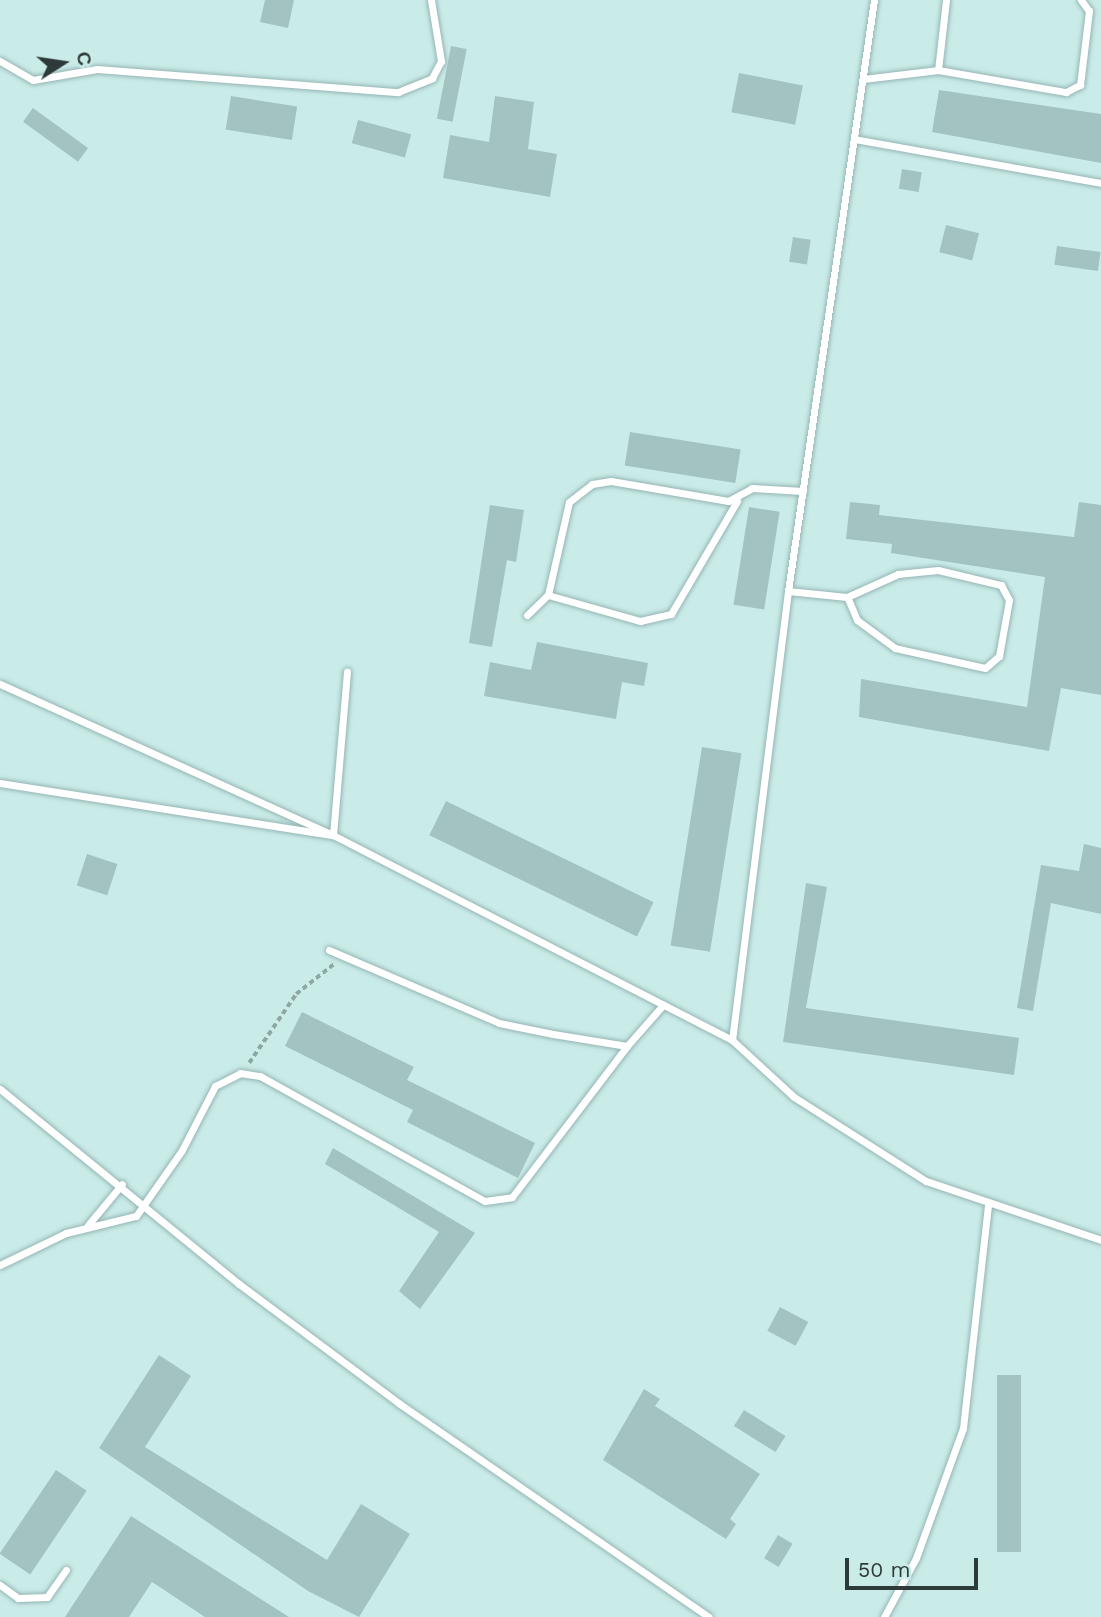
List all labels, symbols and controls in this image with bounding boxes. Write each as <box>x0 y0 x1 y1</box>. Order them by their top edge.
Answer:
north arrow <box>28 28 98 98</box>
text: С <box>71 49 97 68</box>
scale bar <box>849 1544 982 1588</box>
text: 50 m <box>858 1557 910 1582</box>

